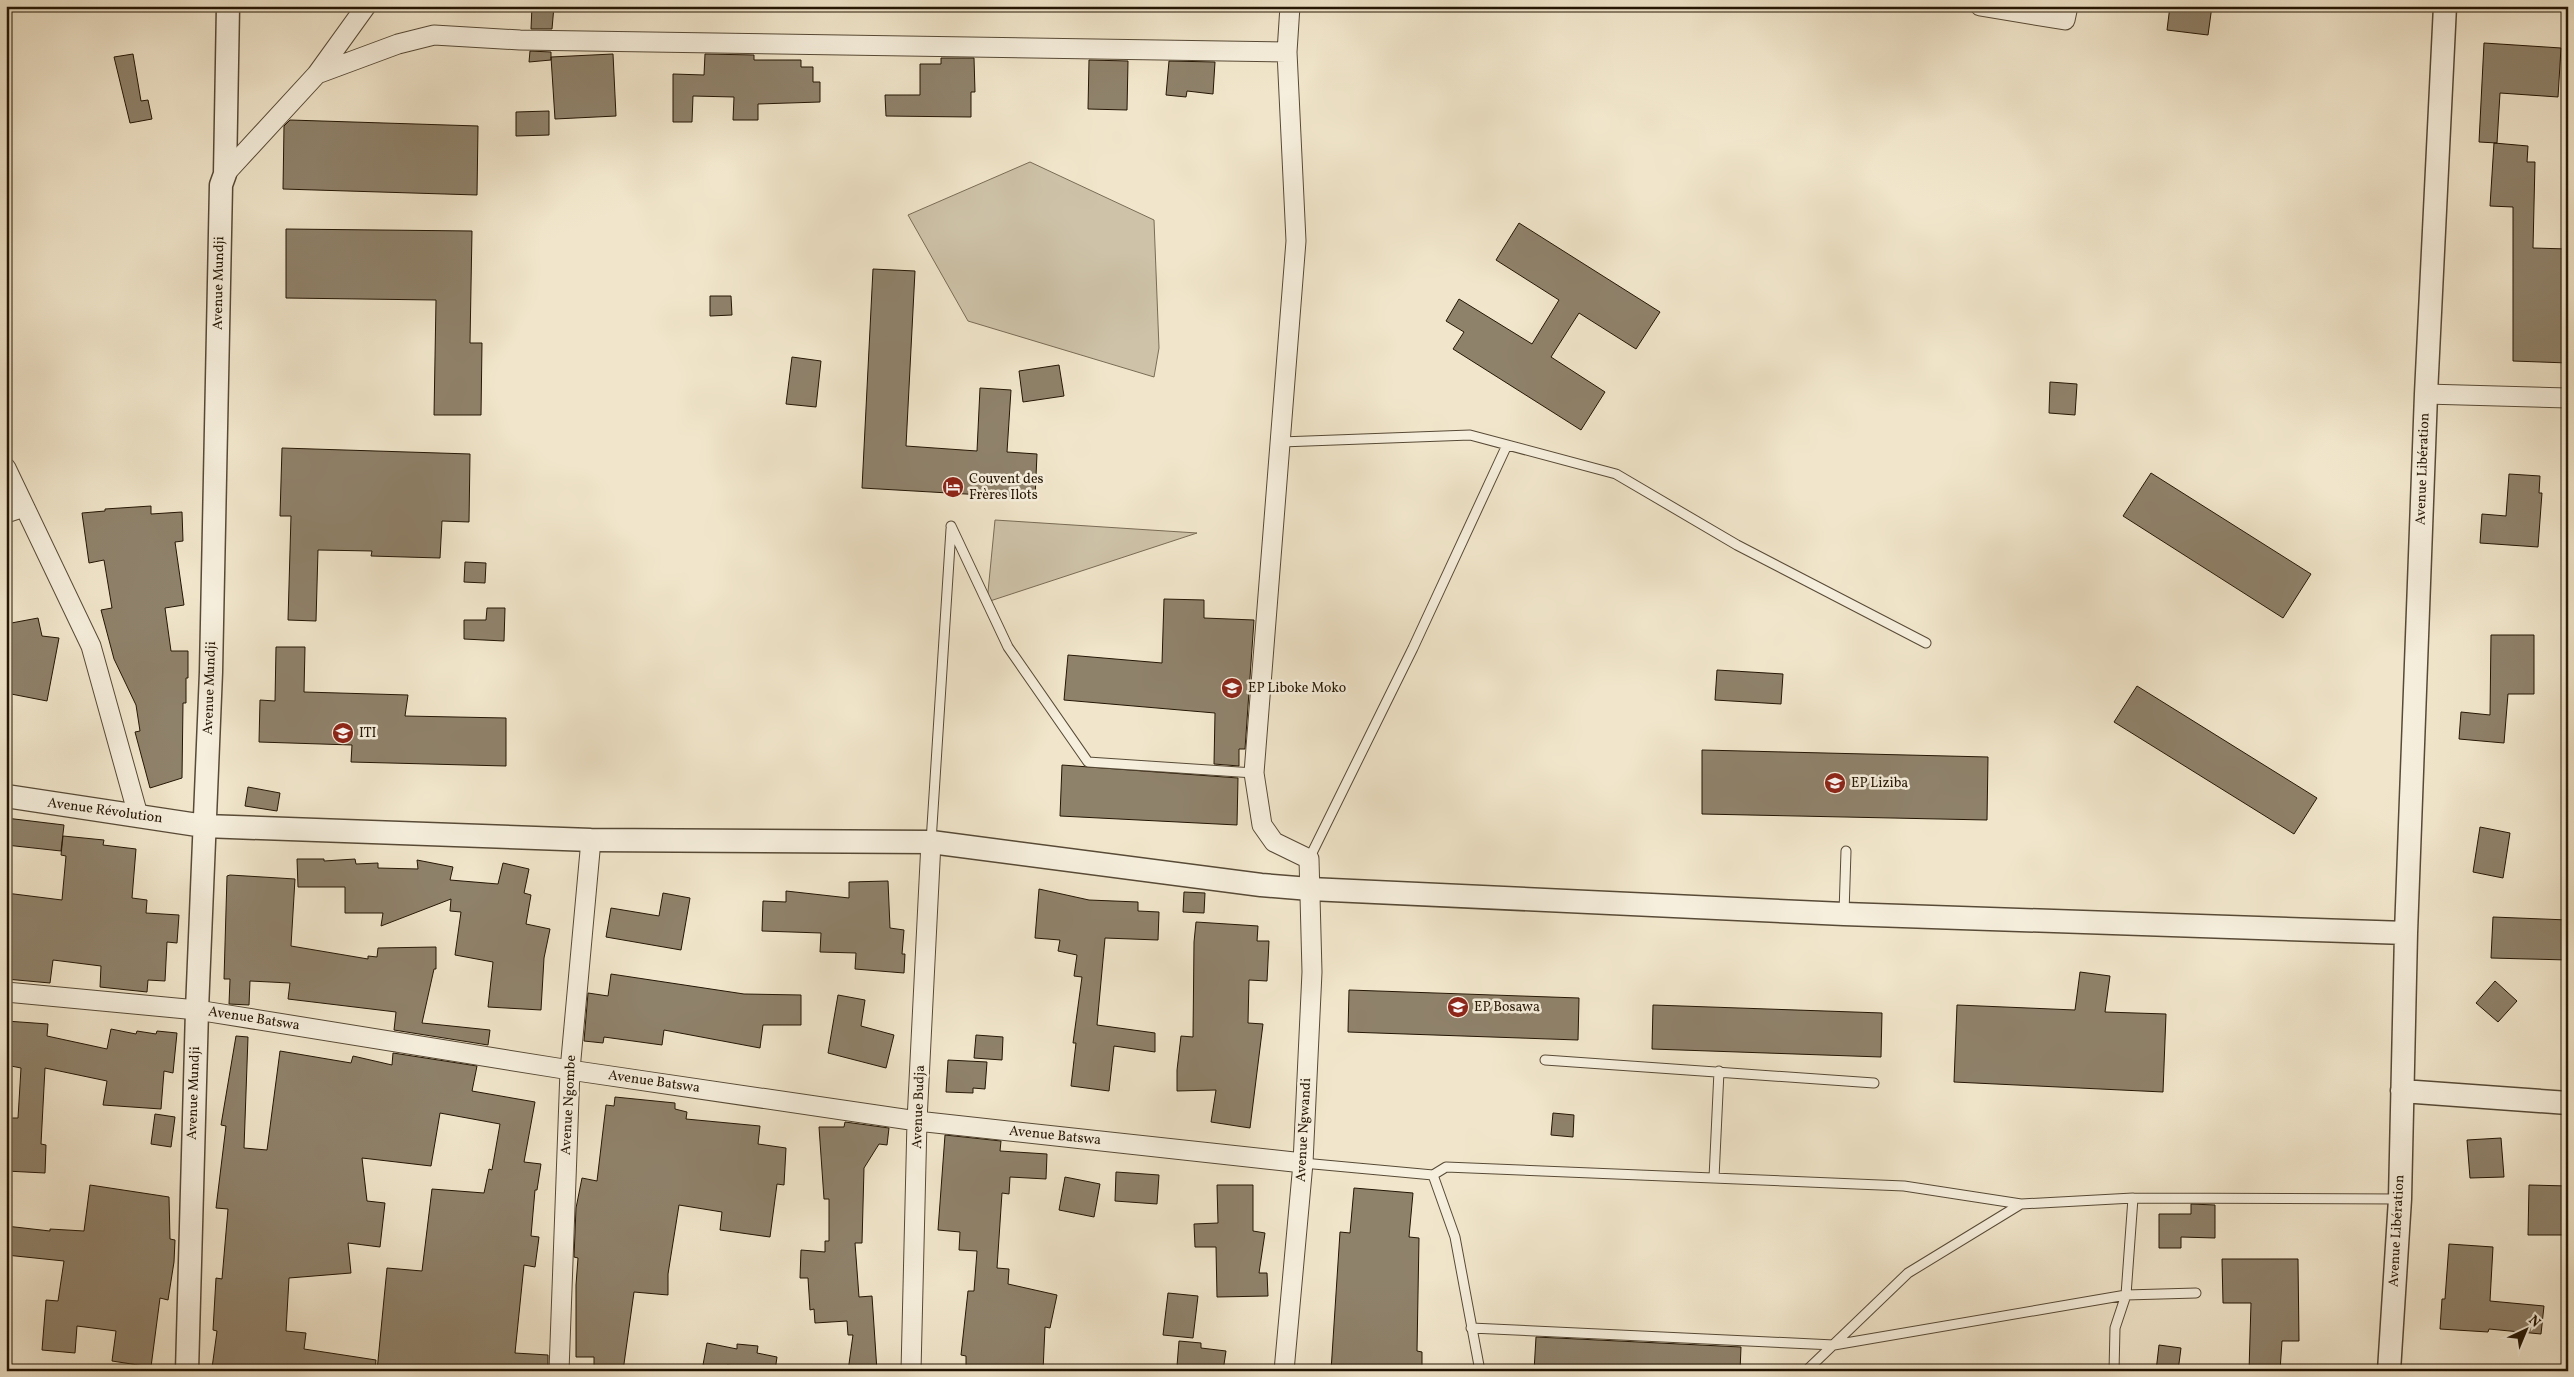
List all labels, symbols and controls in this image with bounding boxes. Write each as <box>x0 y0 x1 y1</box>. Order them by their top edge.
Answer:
street label: Avenue Mundji <box>209 236 229 330</box>
street label: Avenue Libération <box>2412 412 2434 526</box>
place label: Couvent des Frères Ilots <box>969 470 1044 505</box>
hotel icon: Couvent des Frères Ilots <box>941 475 965 499</box>
street label: Avenue Mundji <box>199 641 221 735</box>
school or university icon: EP Liboke Moko <box>1220 676 1244 700</box>
place label: EP Liboke Moko <box>1248 679 1346 698</box>
school or university icon: ITI <box>331 721 355 745</box>
place label: ITI <box>359 724 376 743</box>
school or university icon: EP Liziba <box>1823 771 1847 795</box>
place label: EP Liziba <box>1851 774 1908 793</box>
street label: Avenue Révolution <box>46 794 164 828</box>
school or university icon: EP Bosawa <box>1446 995 1470 1019</box>
place label: EP Bosawa <box>1474 998 1540 1017</box>
street label: Avenue Batswa <box>207 1002 301 1036</box>
street label: Avenue Mundji <box>183 1046 205 1140</box>
street label: Avenue Ngombe <box>557 1054 581 1156</box>
street label: Avenue Budja <box>908 1065 930 1149</box>
street label: Avenue Batswa <box>607 1066 701 1098</box>
street label: Avenue Ngwandi <box>1292 1077 1316 1183</box>
street label: Avenue Batswa <box>1008 1122 1102 1150</box>
street label: Avenue Libération <box>2385 1174 2409 1288</box>
north arrow <box>2502 1304 2552 1354</box>
text: N <box>2524 1311 2544 1332</box>

